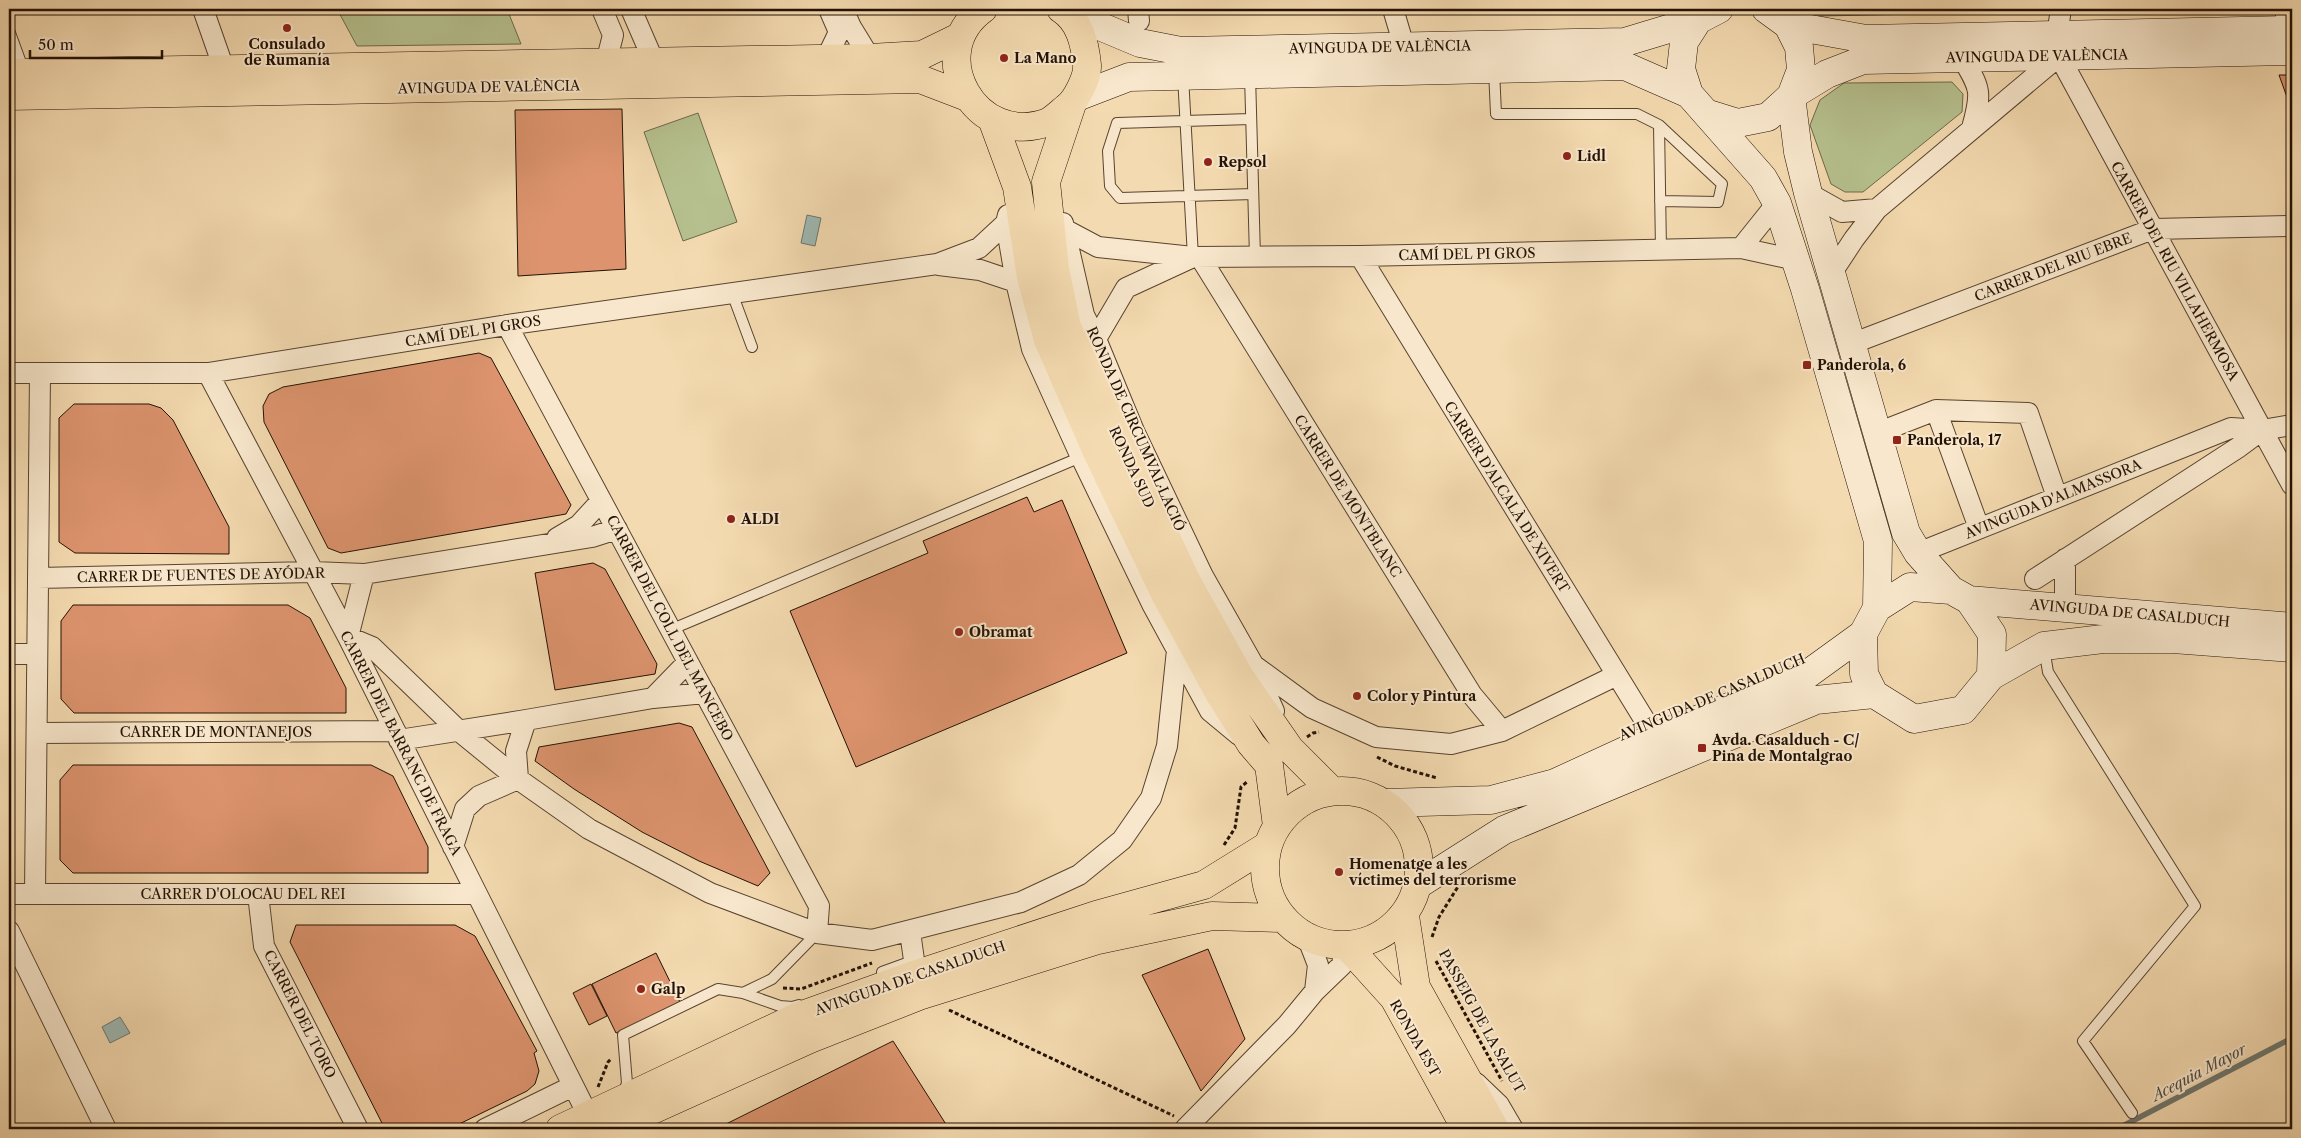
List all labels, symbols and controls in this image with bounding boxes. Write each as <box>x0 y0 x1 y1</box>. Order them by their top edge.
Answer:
marker: Consulado de Rumanía <box>281 22 293 34</box>
scale bar <box>30 28 162 60</box>
text: 50 m <box>38 35 74 54</box>
place label: Consulado de Rumanía <box>244 35 331 69</box>
street label: AVINGUDA DE VALÈNCIA <box>1287 36 1472 58</box>
street label: AVINGUDA DE VALÈNCIA <box>1944 45 2129 67</box>
place label: La Mano <box>1014 49 1077 67</box>
marker: La Mano <box>998 52 1010 64</box>
street label: AVINGUDA DE VALÈNCIA <box>396 76 581 98</box>
place label: Lidl <box>1577 147 1606 165</box>
marker: Lidl <box>1561 150 1573 162</box>
place label: Repsol <box>1218 153 1267 171</box>
marker: Repsol <box>1202 156 1214 168</box>
street label: CARRER DEL RIU VILLAHERMOSA <box>2107 158 2243 384</box>
street label: CARRER DEL RIU EBRE <box>1972 229 2134 305</box>
street label: CAMÍ DEL PI GROS <box>1398 243 1536 264</box>
street label: CAMÍ DEL PI GROS <box>404 310 542 351</box>
street label: RONDA DE CIRCUMVAL·LACIÓ <box>1083 324 1190 534</box>
place label: Panderola, 6 <box>1817 356 1906 374</box>
marker: Panderola, 6 <box>1801 359 1813 371</box>
street label: CARRER D'ALCALÀ DE XIVERT <box>1440 398 1574 597</box>
street label: CARRER DE MONTBLANC <box>1290 411 1406 581</box>
street label: RONDA SUD <box>1105 423 1159 511</box>
place label: Panderola, 17 <box>1907 431 2002 449</box>
marker: Panderola, 17 <box>1891 434 1903 446</box>
street label: AVINGUDA D'ALMASSORA <box>1961 455 2145 543</box>
place label: ALDI <box>740 510 780 528</box>
street label: CARRER DEL COLL DEL MANCEBO <box>603 512 737 744</box>
marker: ALDI <box>725 513 737 525</box>
street label: CARRER DE FUENTES DE AYÓDAR <box>77 563 326 586</box>
street label: AVINGUDA DE CASALDUCH <box>2028 595 2231 631</box>
place label: Obramat <box>969 623 1033 641</box>
marker: Obramat <box>953 626 965 638</box>
street label: CARRER DEL BARRANC DE FRAGA <box>336 628 466 859</box>
street label: AVINGUDA DE CASALDUCH <box>1615 649 1808 745</box>
place label: Color y Pintura <box>1367 687 1477 705</box>
marker: Color y Pintura <box>1351 690 1363 702</box>
street label: CARRER DE MONTANEJOS <box>120 723 312 741</box>
place label: Avda. Casalduch - C/ Pina de Montalgrao <box>1711 731 1859 765</box>
marker: Avda. Casalduch - C/ Pina de Montalgrao <box>1696 742 1708 754</box>
place label: Homenatge a les víctimes del terrorisme <box>1348 855 1516 889</box>
marker: Homenatge a les víctimes del terrorisme <box>1333 866 1345 878</box>
street label: CARRER D'OLOCAU DEL REI <box>140 885 346 903</box>
street label: AVINGUDA DE CASALDUCH <box>811 937 1008 1020</box>
street label: PASSEIG DE LA SALUT <box>1435 946 1529 1096</box>
street label: CARRER DEL TORO <box>260 947 340 1081</box>
place label: Galp <box>651 980 685 998</box>
marker: Galp <box>635 983 647 995</box>
street label: RONDA EST <box>1386 996 1445 1080</box>
water label: Acequia Mayor <box>2147 1039 2250 1106</box>

